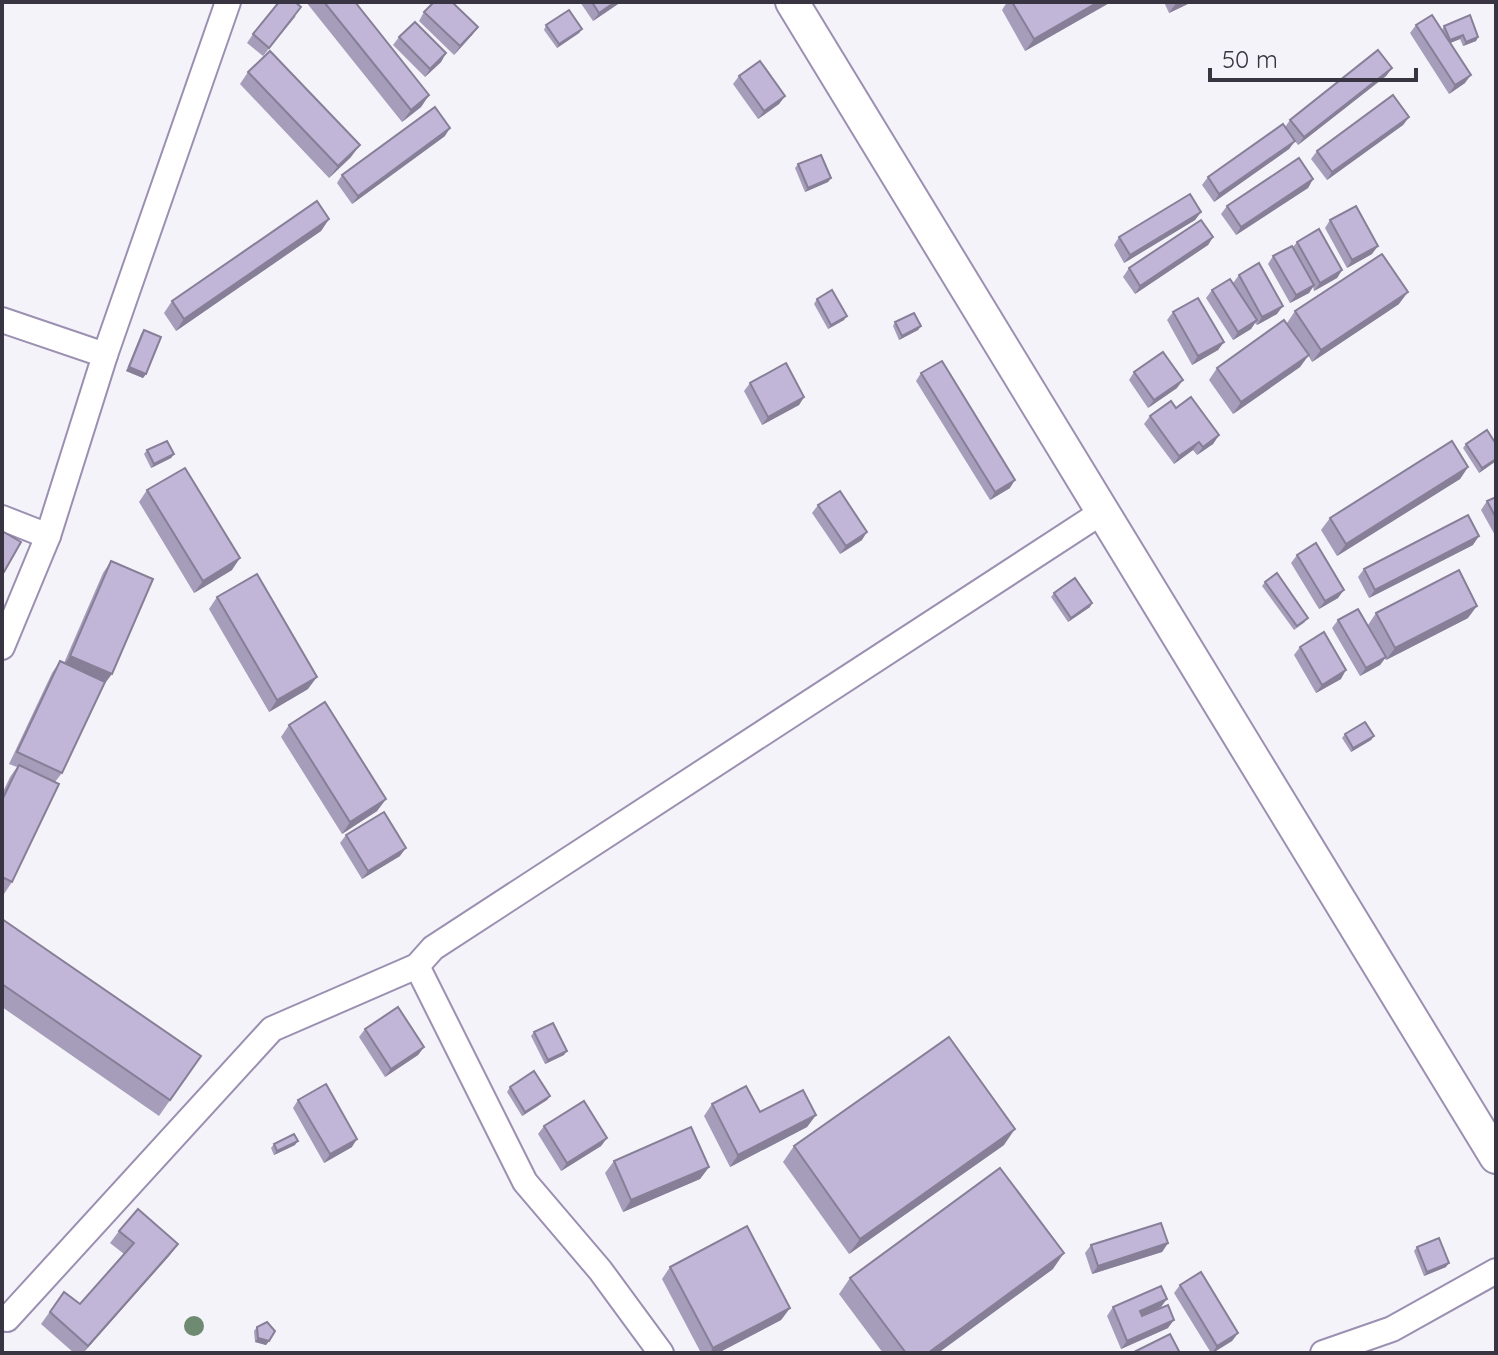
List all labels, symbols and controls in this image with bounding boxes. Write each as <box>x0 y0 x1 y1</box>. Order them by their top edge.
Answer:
scale bar <box>1210 32 1416 82</box>
text: 50 m <box>1222 44 1278 74</box>

